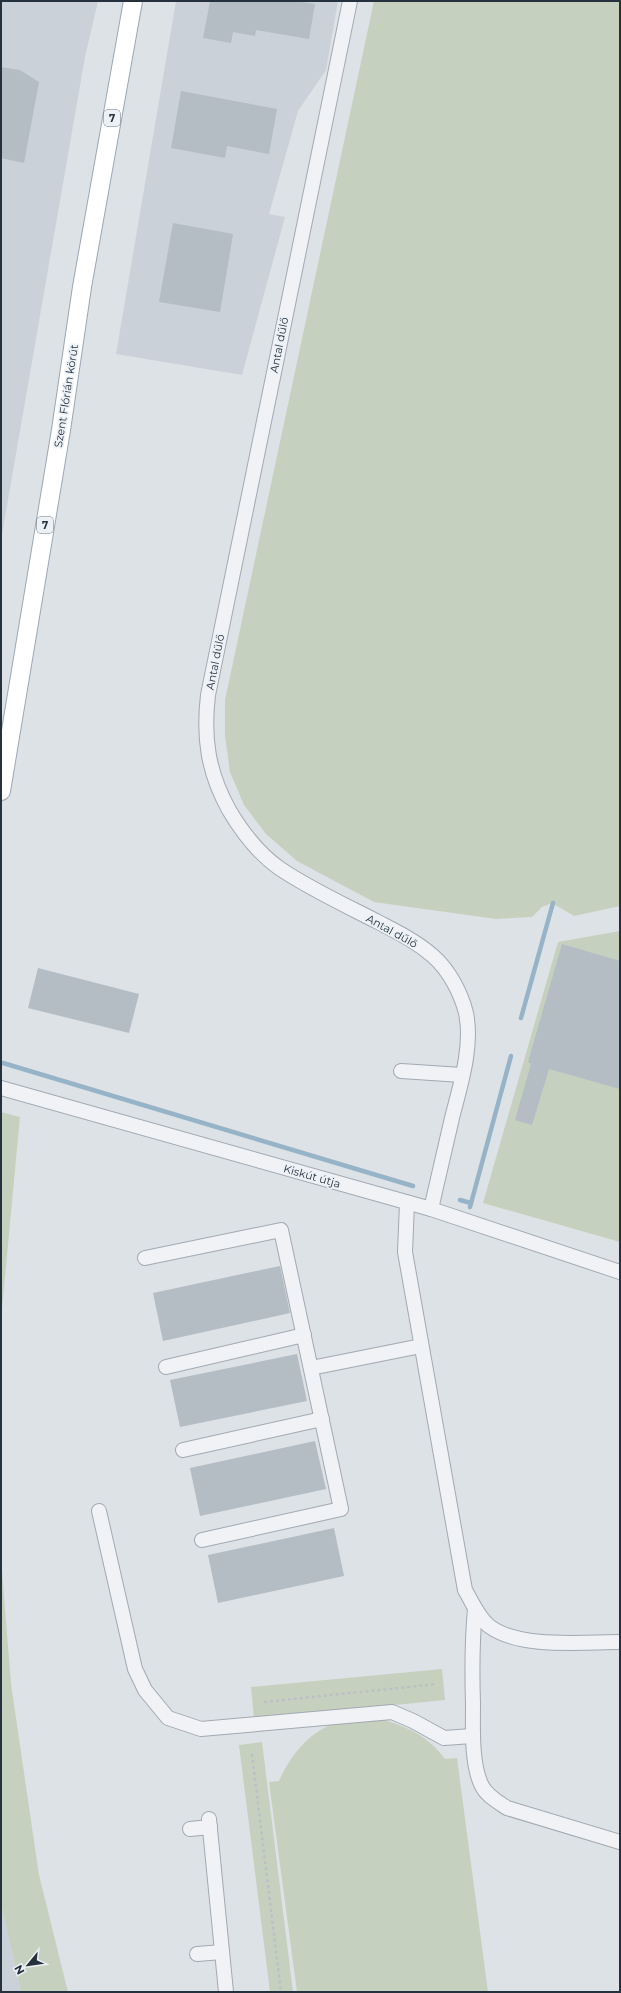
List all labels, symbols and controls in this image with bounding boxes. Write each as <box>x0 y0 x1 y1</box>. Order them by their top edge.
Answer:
road number: 7 <box>104 110 120 126</box>
street label: Antal dűlő <box>267 316 291 374</box>
street label: Szent Flórián körút <box>51 343 81 449</box>
road number: 7 <box>37 517 53 533</box>
street label: Antal dűlő <box>203 633 227 691</box>
street label: Antal dűlő <box>364 911 420 951</box>
street label: Kiskút útja <box>282 1161 342 1191</box>
north arrow <box>8 1945 48 1985</box>
text: N <box>11 1963 28 1977</box>

